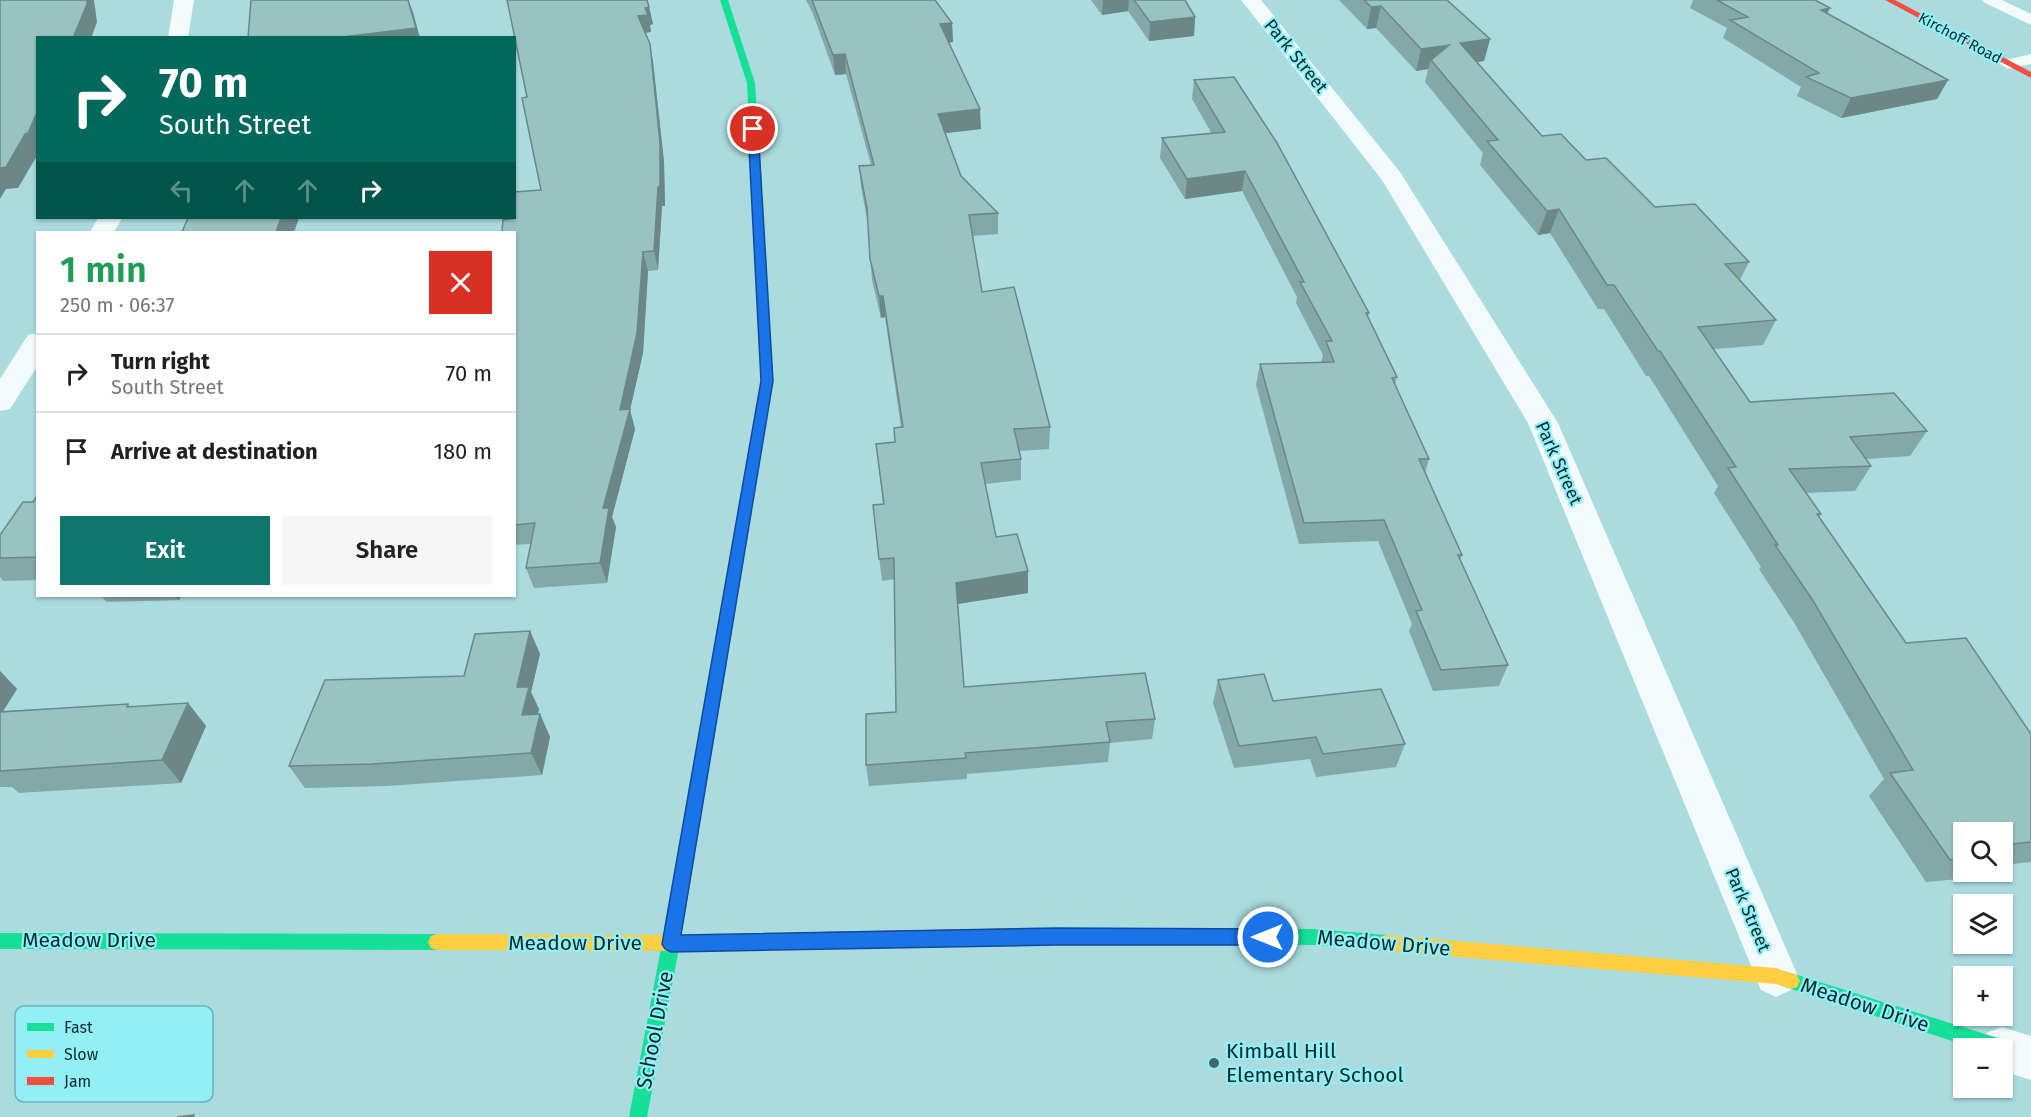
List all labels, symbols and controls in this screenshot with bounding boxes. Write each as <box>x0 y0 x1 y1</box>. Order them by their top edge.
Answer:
street label: Kirchoff Road <box>1915 9 2005 67</box>
street label: Park Street <box>1259 14 1333 98</box>
text: 70 m <box>159 58 248 108</box>
icon: right <box>60 60 138 138</box>
pin <box>727 103 778 154</box>
text: South Street <box>159 109 311 141</box>
icon: arrive <box>736 112 769 145</box>
icon: left <box>165 174 198 207</box>
icon: ahead <box>228 174 261 207</box>
icon: ahead <box>291 174 324 207</box>
icon: right <box>354 174 387 207</box>
text: 1 min <box>60 248 147 292</box>
button: close <box>429 251 492 314</box>
text: 250 m · 06:37 <box>60 293 174 317</box>
text: Turn right <box>111 348 210 375</box>
icon: right <box>60 357 93 390</box>
text: 70 m <box>446 360 492 387</box>
text: South Street <box>111 375 224 399</box>
street label: Park Street <box>1531 418 1587 509</box>
icon: arrive <box>60 435 93 468</box>
text: Arrive at destination <box>111 438 318 465</box>
text: 180 m <box>433 438 492 465</box>
button: Exit <box>60 516 270 585</box>
button: Share <box>282 516 492 585</box>
map controls <box>1953 822 2013 1098</box>
button: search <box>1953 822 2013 882</box>
street label: Park Street <box>1720 865 1776 956</box>
button: layers <box>1953 894 2013 954</box>
position arrow <box>1236 905 1300 969</box>
street label: Meadow Drive <box>1316 924 1452 962</box>
street label: Meadow Drive <box>22 927 156 953</box>
street label: Meadow Drive <box>508 930 642 956</box>
button: + <box>1953 966 2013 1026</box>
street label: School Drive <box>631 969 679 1091</box>
street label: Meadow Drive <box>1797 972 1933 1038</box>
legend <box>15 1006 213 1102</box>
text: Fast <box>64 1018 93 1037</box>
place label: Kimball Hill Elementary School <box>1226 1038 1404 1088</box>
button: − <box>1953 1038 2013 1098</box>
text: Slow <box>64 1045 99 1064</box>
marker: Kimball Hill Elementary School <box>1207 1056 1221 1070</box>
text: Jam <box>64 1072 91 1091</box>

